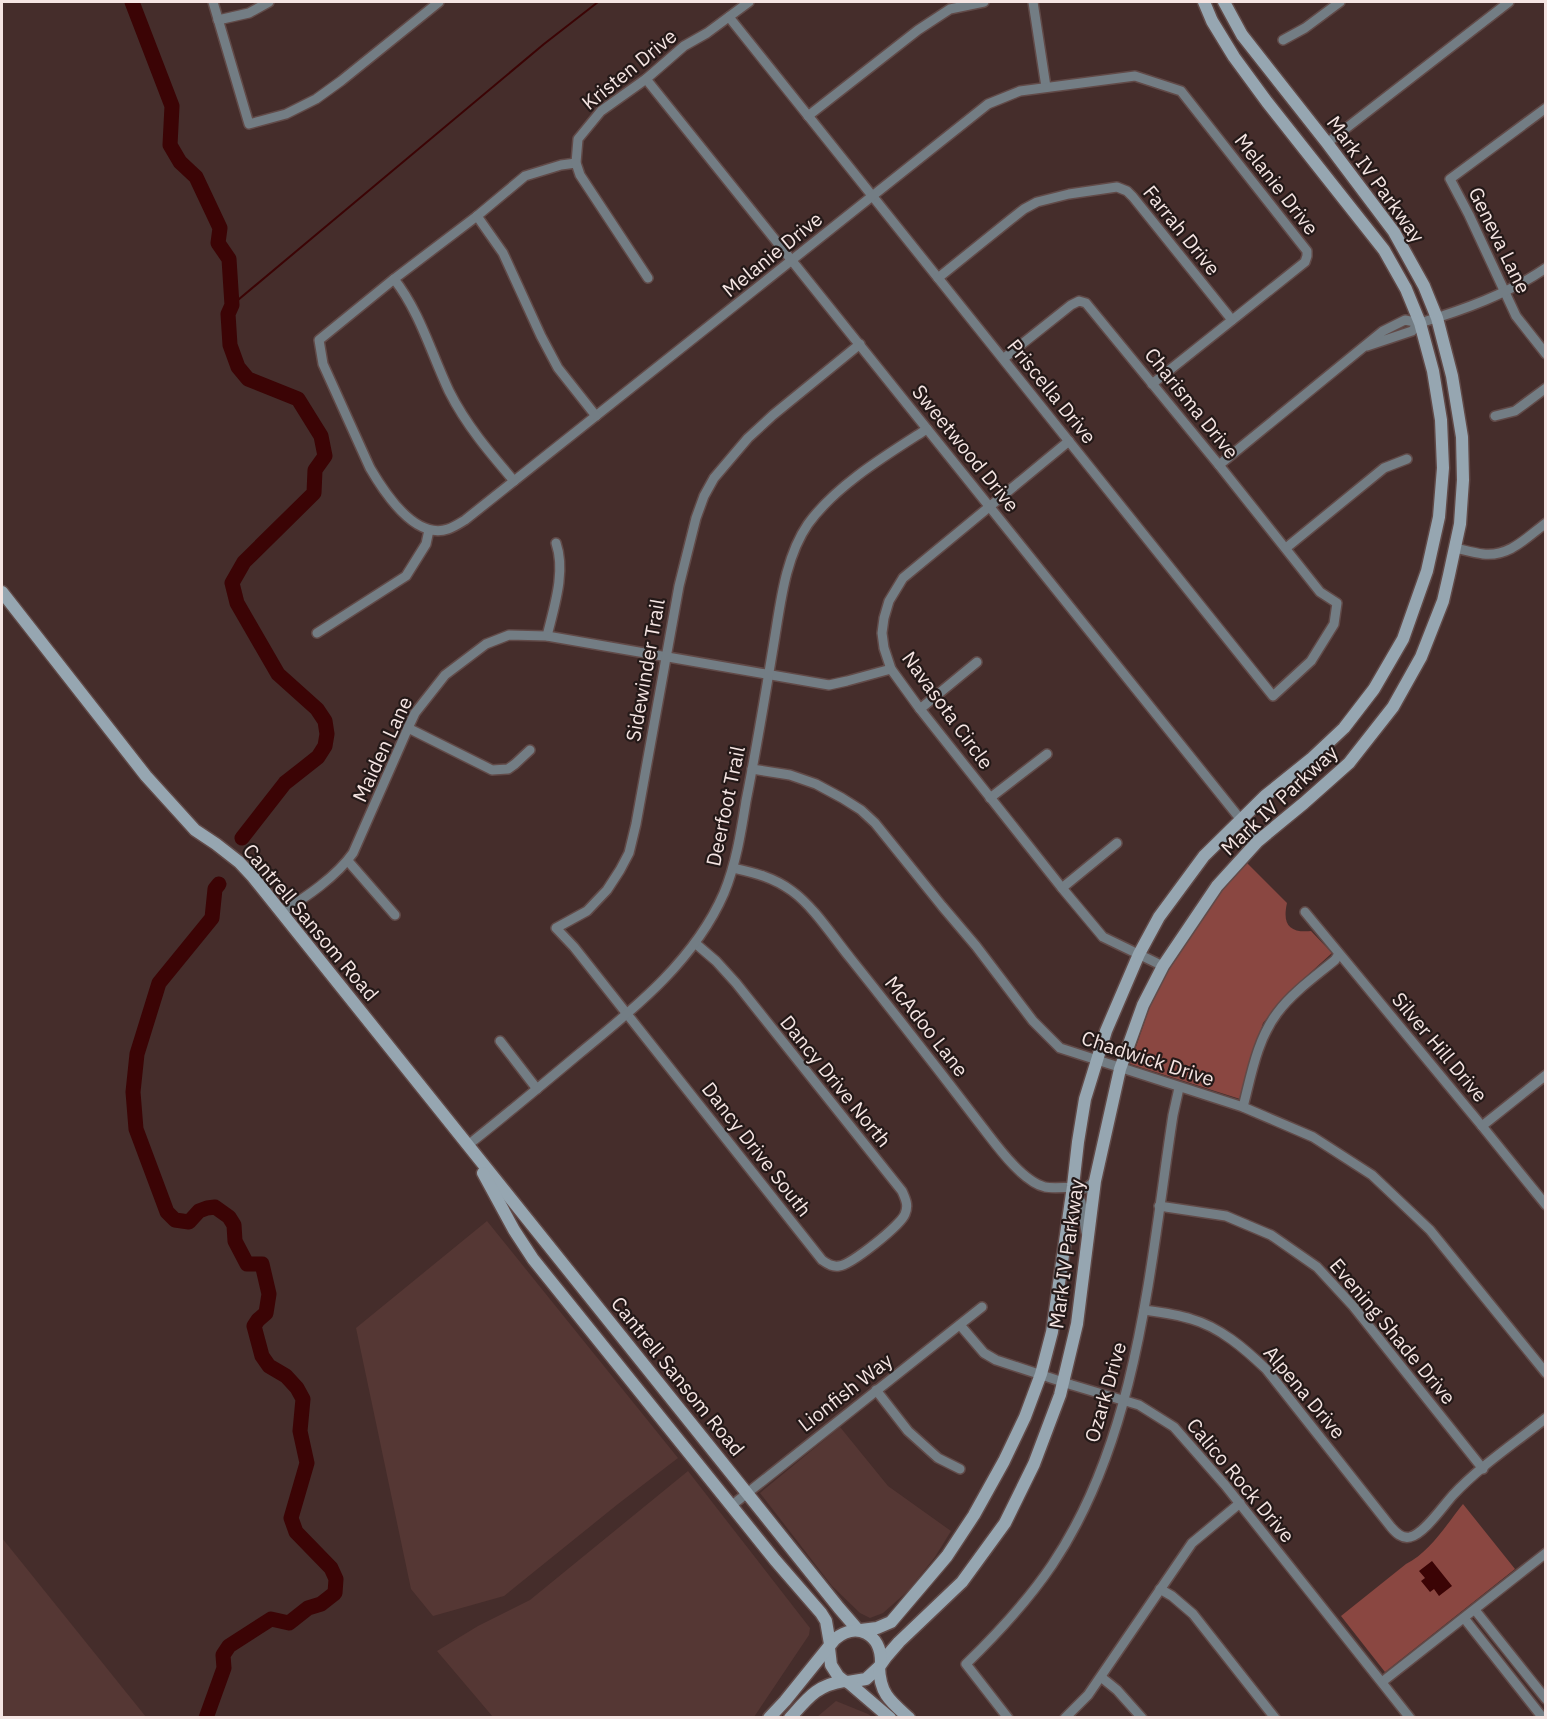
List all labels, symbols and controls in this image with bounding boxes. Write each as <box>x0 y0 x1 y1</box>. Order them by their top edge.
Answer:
street label: Kristen Drive <box>576 22 682 116</box>
street label: Mark IV Parkway <box>1321 110 1431 248</box>
street label: Melanie Drive <box>1229 128 1325 240</box>
street label: Farrah Drive <box>1137 179 1227 281</box>
street label: Geneva Lane <box>1463 182 1537 298</box>
street label: Melanie Drive <box>716 205 828 303</box>
street label: Priscella Drive <box>1001 333 1103 449</box>
street label: Charisma Drive <box>1139 342 1245 464</box>
street label: Sweetwood Drive <box>906 379 1026 517</box>
street label: Sidewinder Trail <box>619 597 671 743</box>
street label: Navasota Circle <box>896 646 1000 774</box>
street label: Maiden Lane <box>346 692 418 806</box>
street label: Mark IV Parkway <box>1215 739 1343 861</box>
street label: Deerfoot Trail <box>699 743 751 869</box>
street label: Cantrell Sansom Road <box>237 837 385 1007</box>
street label: McAdoo Lane <box>879 970 975 1082</box>
street label: Silver Hill Drive <box>1386 986 1494 1108</box>
street label: Dancy Drive North <box>774 1009 898 1153</box>
street label: Chadwick Drive <box>1078 1024 1218 1092</box>
street label: Dancy Drive South <box>696 1076 818 1222</box>
street label: Mark IV Parkway <box>1042 1178 1090 1330</box>
street label: Evening Shade Drive <box>1324 1252 1462 1410</box>
street label: Cantrell Sansom Road <box>605 1291 751 1461</box>
street label: Ozark Drive <box>1078 1339 1132 1445</box>
street label: Alpena Drive <box>1258 1340 1352 1444</box>
street label: Lionfish Way <box>792 1347 898 1437</box>
street label: Calico Rock Drive <box>1181 1412 1301 1548</box>

